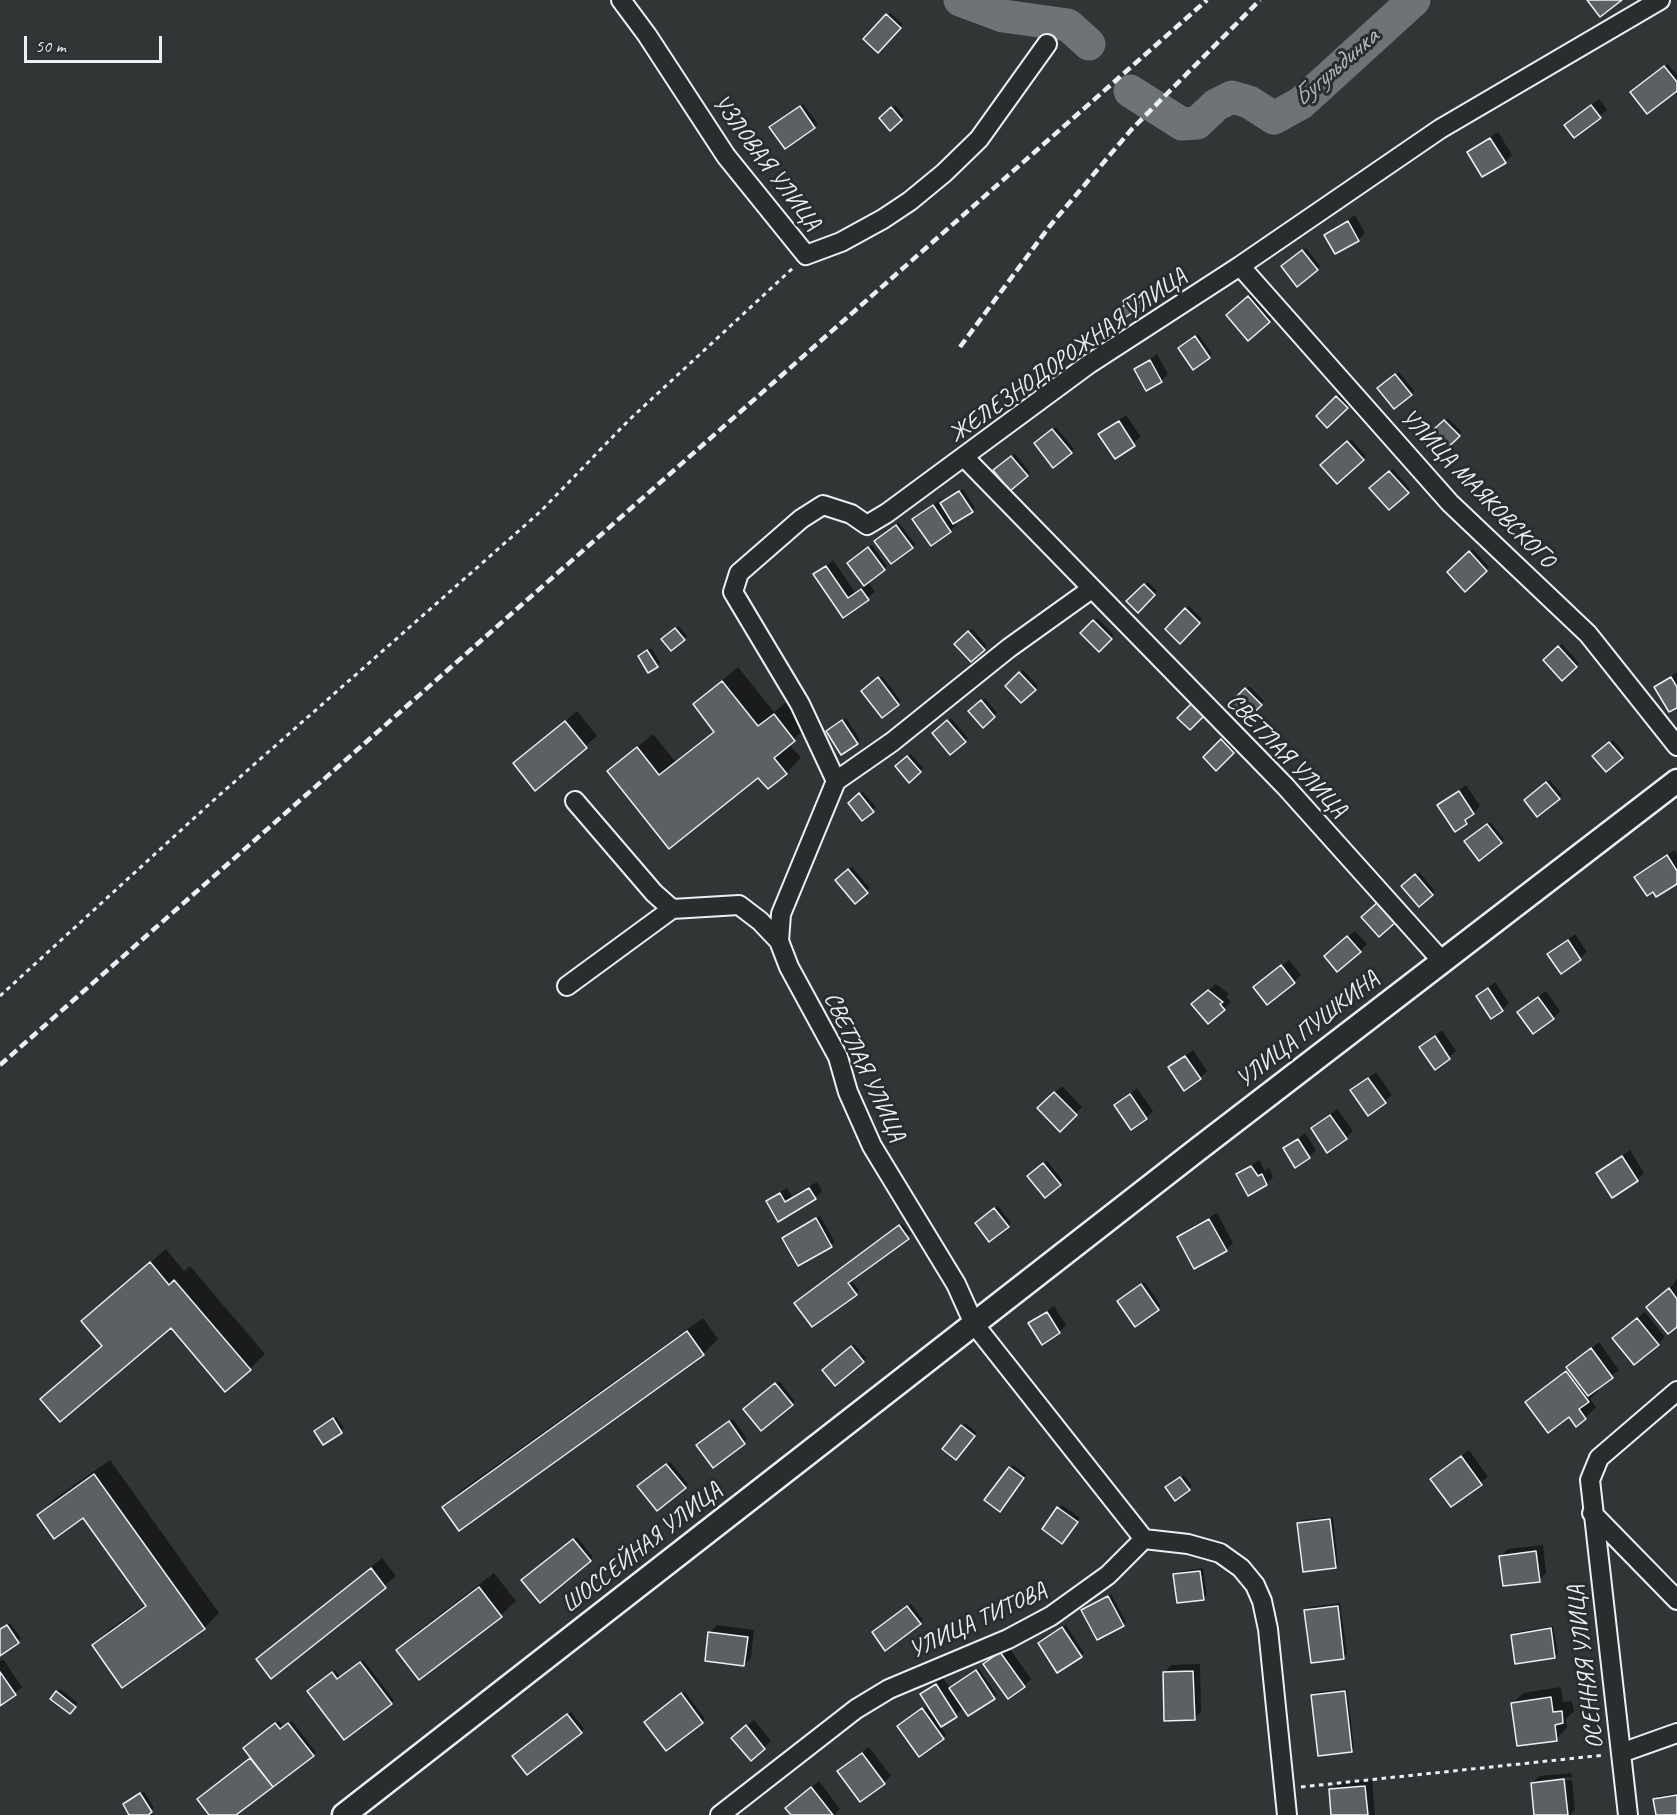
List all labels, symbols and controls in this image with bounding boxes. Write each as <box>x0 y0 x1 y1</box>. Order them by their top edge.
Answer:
water label: Бугульдинка <box>1287 22 1385 114</box>
scale bar <box>27 24 165 62</box>
text: 50 m <box>35 35 66 57</box>
street label: УЗЛОВАЯ УЛИЦА <box>706 89 826 237</box>
street label: ЖЕЛЕЗНОДОРОЖНАЯ УЛИЦА <box>943 263 1193 449</box>
street label: УЛИЦА МАЯКОВСКОГО <box>1394 403 1560 575</box>
street label: СВЕТЛАЯ УЛИЦА <box>1220 688 1352 824</box>
street label: УЛИЦА ПУШКИНА <box>1231 965 1385 1095</box>
street label: СВЕТЛАЯ УЛИЦА <box>817 988 911 1146</box>
street label: ШОССЕЙНАЯ УЛИЦА <box>556 1476 728 1620</box>
street label: УЛИЦА ТИТОВА <box>905 1577 1051 1665</box>
street label: ОСЕННЯЯ УЛИЦА <box>1562 1584 1610 1750</box>

